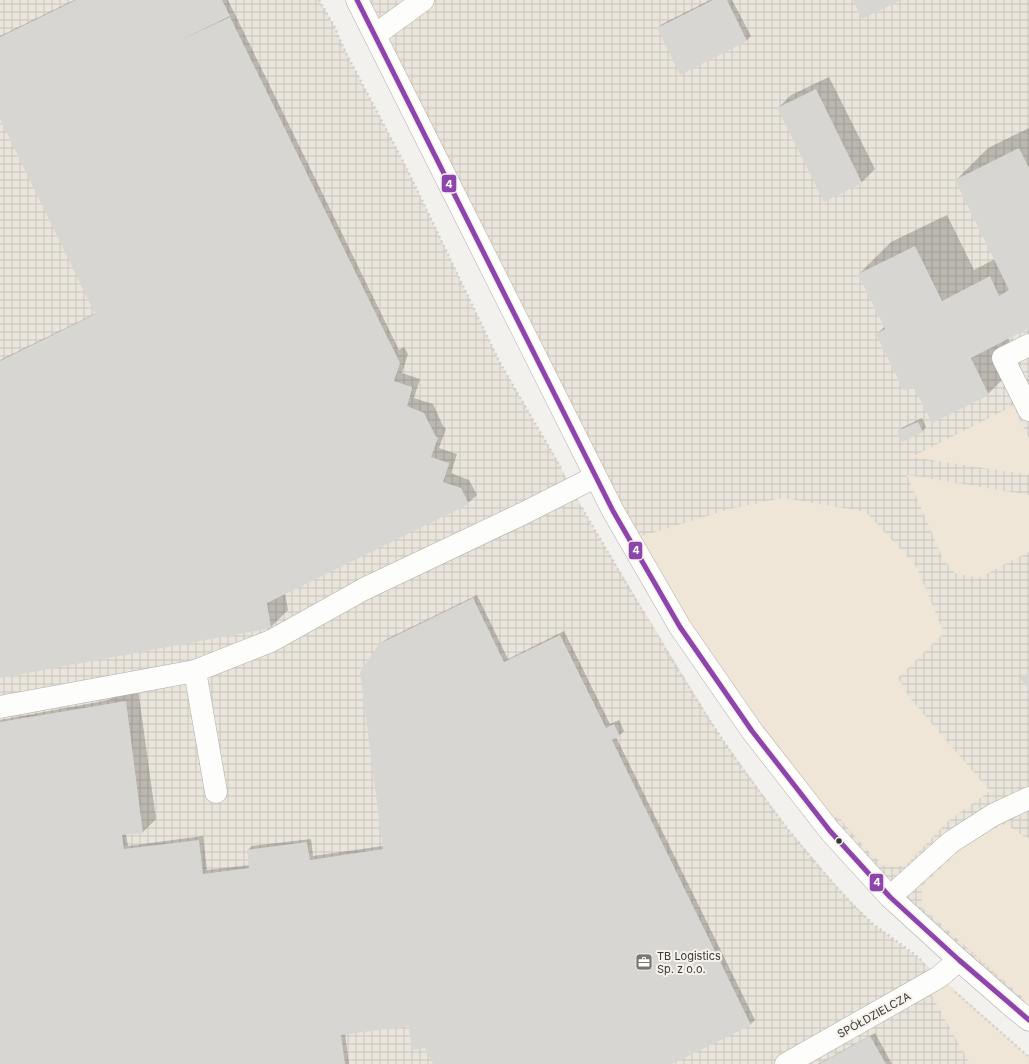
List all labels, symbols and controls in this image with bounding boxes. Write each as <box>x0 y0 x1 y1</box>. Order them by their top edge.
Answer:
line badge: 4 <box>441 174 457 193</box>
text: 4 <box>445 177 453 191</box>
line badge: 4 <box>628 541 643 560</box>
text: 4 <box>632 543 640 557</box>
unlabelled marker <box>834 836 844 846</box>
line badge: 4 <box>869 873 884 892</box>
text: 4 <box>873 875 881 889</box>
place label: TB Logistics Sp. z o.o. <box>657 949 721 976</box>
office icon: TB Logistics Sp. z o.o. <box>634 952 654 972</box>
street label: SPÓŁDZIELCZA <box>835 989 914 1041</box>

